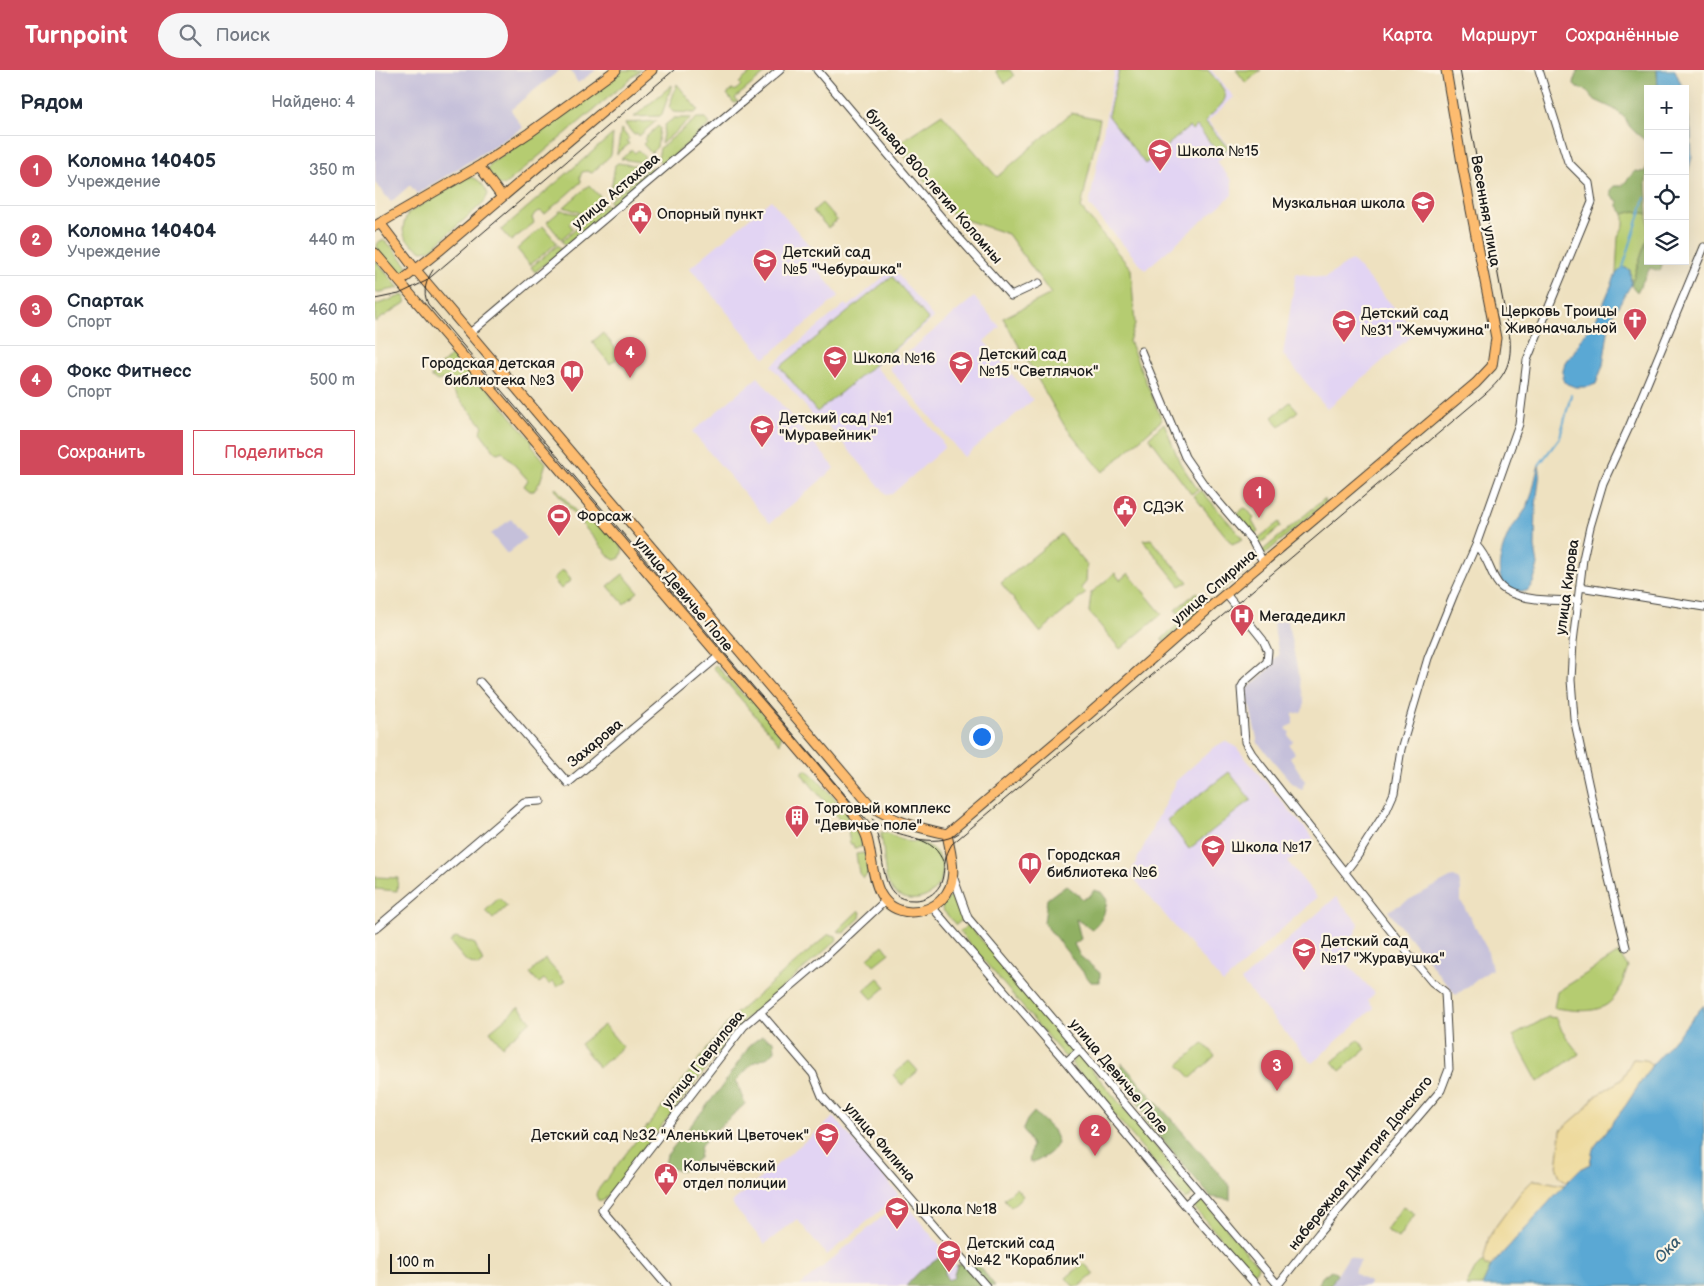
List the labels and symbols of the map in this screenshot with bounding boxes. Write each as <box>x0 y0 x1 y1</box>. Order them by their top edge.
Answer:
street label: бульвар 800-летия Коломны <box>861 105 1006 268</box>
school or university icon: Школа №15 <box>1147 138 1173 172</box>
place label: Школа №15 <box>1177 142 1259 161</box>
street label: улица Астахова <box>569 149 664 234</box>
street label: Весенняя улица <box>1466 154 1505 268</box>
school or university icon: Музкальная школа <box>1410 190 1436 224</box>
place label: Музкальная школа <box>1272 194 1405 213</box>
public building icon: Опорный пункт <box>627 201 653 235</box>
place label: Опорный пункт <box>657 205 764 224</box>
place label: Детский сад №5 "Чебурашка" <box>783 243 902 279</box>
school or university icon: Детский сад №5 "Чебурашка" <box>752 248 778 282</box>
place label: Церковь Троицы Живоначальной <box>1501 302 1617 338</box>
place label: Детский сад №31 "Жемчужина" <box>1361 304 1490 340</box>
church icon: Церковь Троицы Живоначальной <box>1622 307 1648 341</box>
school or university icon: Детский сад №31 "Жемчужина" <box>1331 309 1357 343</box>
pin: 4 <box>614 337 646 378</box>
school or university icon: Школа №16 <box>822 345 848 379</box>
place label: Детский сад №15 "Светлячок" <box>979 345 1098 381</box>
place label: Школа №16 <box>853 349 935 368</box>
school or university icon: Детский сад №15 "Светлячок" <box>948 350 974 384</box>
place label: Городская детская библиотека №3 <box>421 354 555 390</box>
library icon: Городская детская библиотека №3 <box>559 359 585 393</box>
place label: Детский сад №1 "Муравейник" <box>779 409 892 445</box>
school or university icon: Детский сад №1 "Муравейник" <box>749 414 775 448</box>
pin: 1 <box>1243 477 1275 518</box>
public building icon: СДЭК <box>1112 494 1138 528</box>
place label: СДЭК <box>1143 498 1184 517</box>
sports icon: Форсаж <box>546 503 572 537</box>
place label: Форсаж <box>577 507 632 526</box>
street label: улица Девичье Поле <box>630 533 737 656</box>
street label: улица Кирова <box>1551 538 1584 636</box>
street label: улица Спирина <box>1168 545 1261 630</box>
hospital icon: Мегадедикл <box>1229 603 1255 637</box>
place label: Мегадедикл <box>1259 607 1346 626</box>
street label: Захарова <box>564 715 627 772</box>
your location <box>969 724 995 750</box>
place label: Торговый комплекс "Девичье поле" <box>815 799 951 835</box>
building icon: Торговый комплекс "Девичье поле" <box>784 804 810 838</box>
school or university icon: Школа №17 <box>1200 834 1226 868</box>
place label: Школа №17 <box>1231 838 1312 857</box>
place label: Городская библиотека №6 <box>1047 846 1157 882</box>
library icon: Городская библиотека №6 <box>1017 851 1043 885</box>
place label: Детский сад №17 "Журавушка" <box>1321 932 1445 968</box>
school or university icon: Детский сад №17 "Журавушка" <box>1291 937 1317 971</box>
street label: улица Гаврилова <box>658 1006 749 1112</box>
street label: улица Девичье Поле <box>1065 1015 1172 1138</box>
pin: 3 <box>1261 1050 1293 1091</box>
street label: набережная Дмитрия Донского <box>1284 1072 1437 1254</box>
street label: улица Филина <box>840 1098 920 1186</box>
pin: 2 <box>1079 1115 1111 1156</box>
school or university icon: Детский сад №32 "Аленький Цветочек" <box>814 1122 840 1156</box>
place label: Детский сад №32 "Аленький Цветочек" <box>531 1126 809 1145</box>
place label: Колычёвский отдел полиции <box>683 1157 786 1193</box>
public building icon: Колычёвский отдел полиции <box>653 1162 679 1196</box>
school or university icon: Школа №18 <box>884 1196 910 1230</box>
place label: Школа №18 <box>915 1200 997 1219</box>
water label: Ока <box>1651 1233 1685 1267</box>
place label: Детский сад №42 "Кораблик" <box>967 1234 1084 1270</box>
school or university icon: Детский сад №42 "Кораблик" <box>936 1239 962 1273</box>
scale bar <box>390 1251 490 1274</box>

